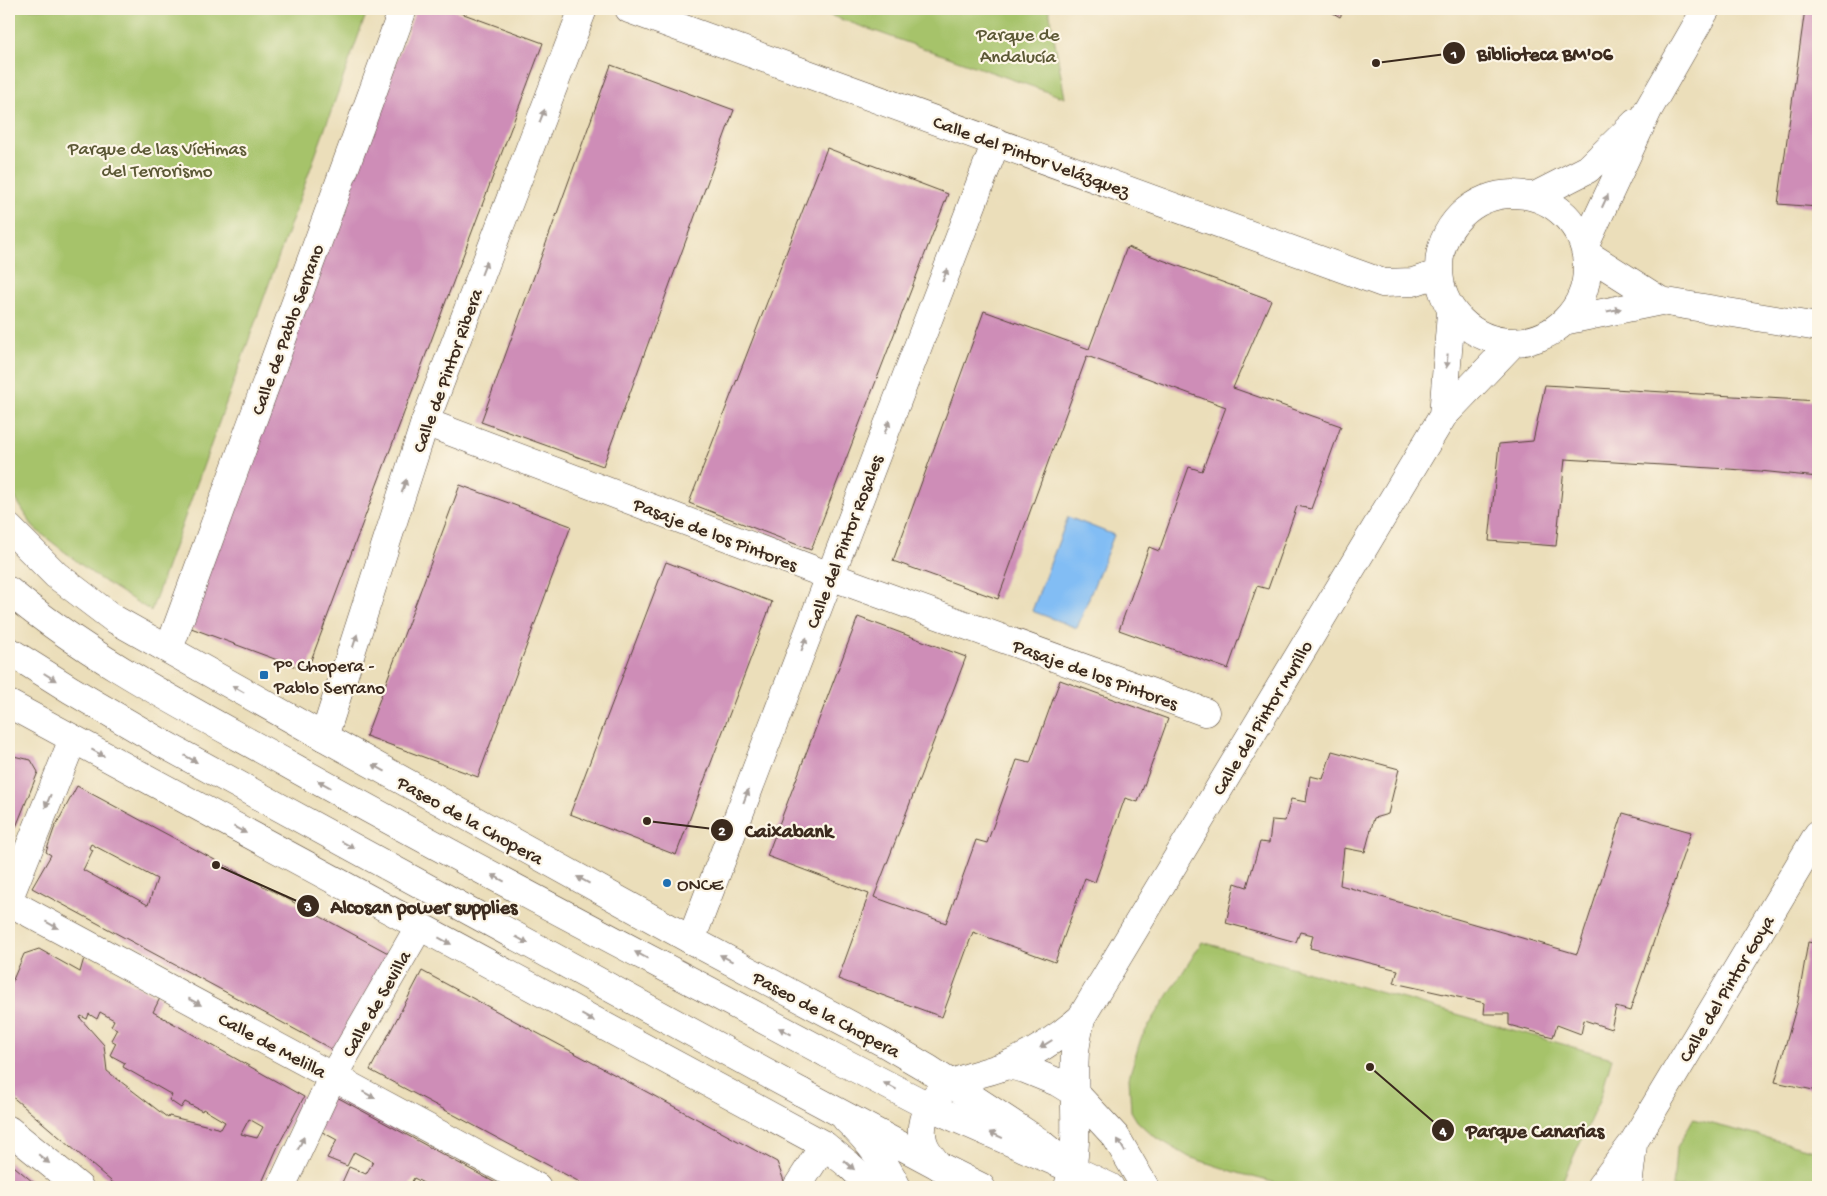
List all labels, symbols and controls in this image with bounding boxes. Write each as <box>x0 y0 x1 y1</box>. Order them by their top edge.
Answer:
park label: Parque de Andalucía <box>975 25 1060 70</box>
callout: Biblioteca BM'06 <box>1442 35 1623 70</box>
text: Biblioteca BM'06 <box>1476 45 1614 68</box>
text: 1 <box>1450 46 1457 64</box>
one-way arrow <box>539 109 547 124</box>
street label: Calle del Pintor Velázquez <box>929 112 1133 205</box>
park label: Parque de las Víctimas del Terrorismo <box>67 139 247 184</box>
one-way arrow <box>1602 194 1610 208</box>
street label: Calle de Pablo Serrano <box>248 242 331 419</box>
one-way arrow <box>480 260 488 275</box>
one-way arrow <box>941 267 949 282</box>
street label: Calle de Pintor Ribera <box>409 285 490 456</box>
one-way arrow <box>1607 306 1623 314</box>
one-way arrow <box>1443 353 1451 369</box>
one-way arrow <box>883 419 891 434</box>
street label: Calle del Pintor Rosales <box>803 451 890 632</box>
one-way arrow <box>401 479 409 494</box>
street label: Pasaje de los Pintores <box>628 494 801 579</box>
one-way arrow <box>351 633 359 648</box>
street label: Pasaje de los Pintores <box>1008 635 1182 717</box>
one-way arrow <box>800 636 808 651</box>
street label: Calle del Pintor Murillo <box>1209 637 1319 800</box>
place label: Pº Chopera - Pablo Serrano <box>273 656 385 701</box>
marker: Pº Chopera - Pablo Serrano <box>258 669 270 681</box>
one-way arrow <box>43 672 57 682</box>
one-way arrow <box>231 684 244 693</box>
one-way arrow <box>91 748 104 757</box>
one-way arrow <box>184 754 197 763</box>
one-way arrow <box>372 764 387 772</box>
street label: Paseo de la Chopera <box>391 772 548 872</box>
one-way arrow <box>318 780 331 789</box>
one-way arrow <box>742 788 750 803</box>
one-way arrow <box>44 794 52 809</box>
callout: Caixabank <box>710 813 843 848</box>
text: Caixabank <box>744 822 835 845</box>
text: 2 <box>718 823 726 841</box>
one-way arrow <box>233 826 248 834</box>
one-way arrow <box>342 841 355 850</box>
one-way arrow <box>491 874 505 882</box>
place label: ONCE <box>677 875 724 898</box>
one-way arrow <box>576 876 590 884</box>
marker: ONCE <box>661 877 673 889</box>
callout: Alcosan power supplies <box>296 889 527 924</box>
text: Alcosan power supplies <box>330 898 519 921</box>
text: 3 <box>303 899 312 917</box>
street label: Calle del Pintor Goya <box>1675 911 1782 1067</box>
one-way arrow <box>44 921 59 929</box>
one-way arrow <box>514 936 529 944</box>
one-way arrow <box>438 937 452 945</box>
street label: Calle de Sevilla <box>338 946 418 1062</box>
one-way arrow <box>635 950 648 959</box>
one-way arrow <box>718 954 733 962</box>
street label: Paseo de la Chopera <box>747 967 904 1065</box>
one-way arrow <box>188 997 202 1006</box>
street label: Calle de Melilla <box>213 1009 331 1086</box>
one-way arrow <box>581 1014 595 1022</box>
one-way arrow <box>778 1027 792 1035</box>
one-way arrow <box>1040 1039 1053 1049</box>
one-way arrow <box>883 1082 897 1090</box>
one-way arrow <box>361 1091 376 1099</box>
callout: Parque Canarias <box>1431 1112 1614 1147</box>
text: Parque Canarias <box>1465 1122 1606 1145</box>
text: 4 <box>1438 1123 1447 1141</box>
one-way arrow <box>989 1131 1003 1139</box>
one-way arrow <box>298 1136 306 1150</box>
one-way arrow <box>1116 1138 1125 1152</box>
one-way arrow <box>37 1153 50 1164</box>
one-way arrow <box>842 1160 855 1171</box>

